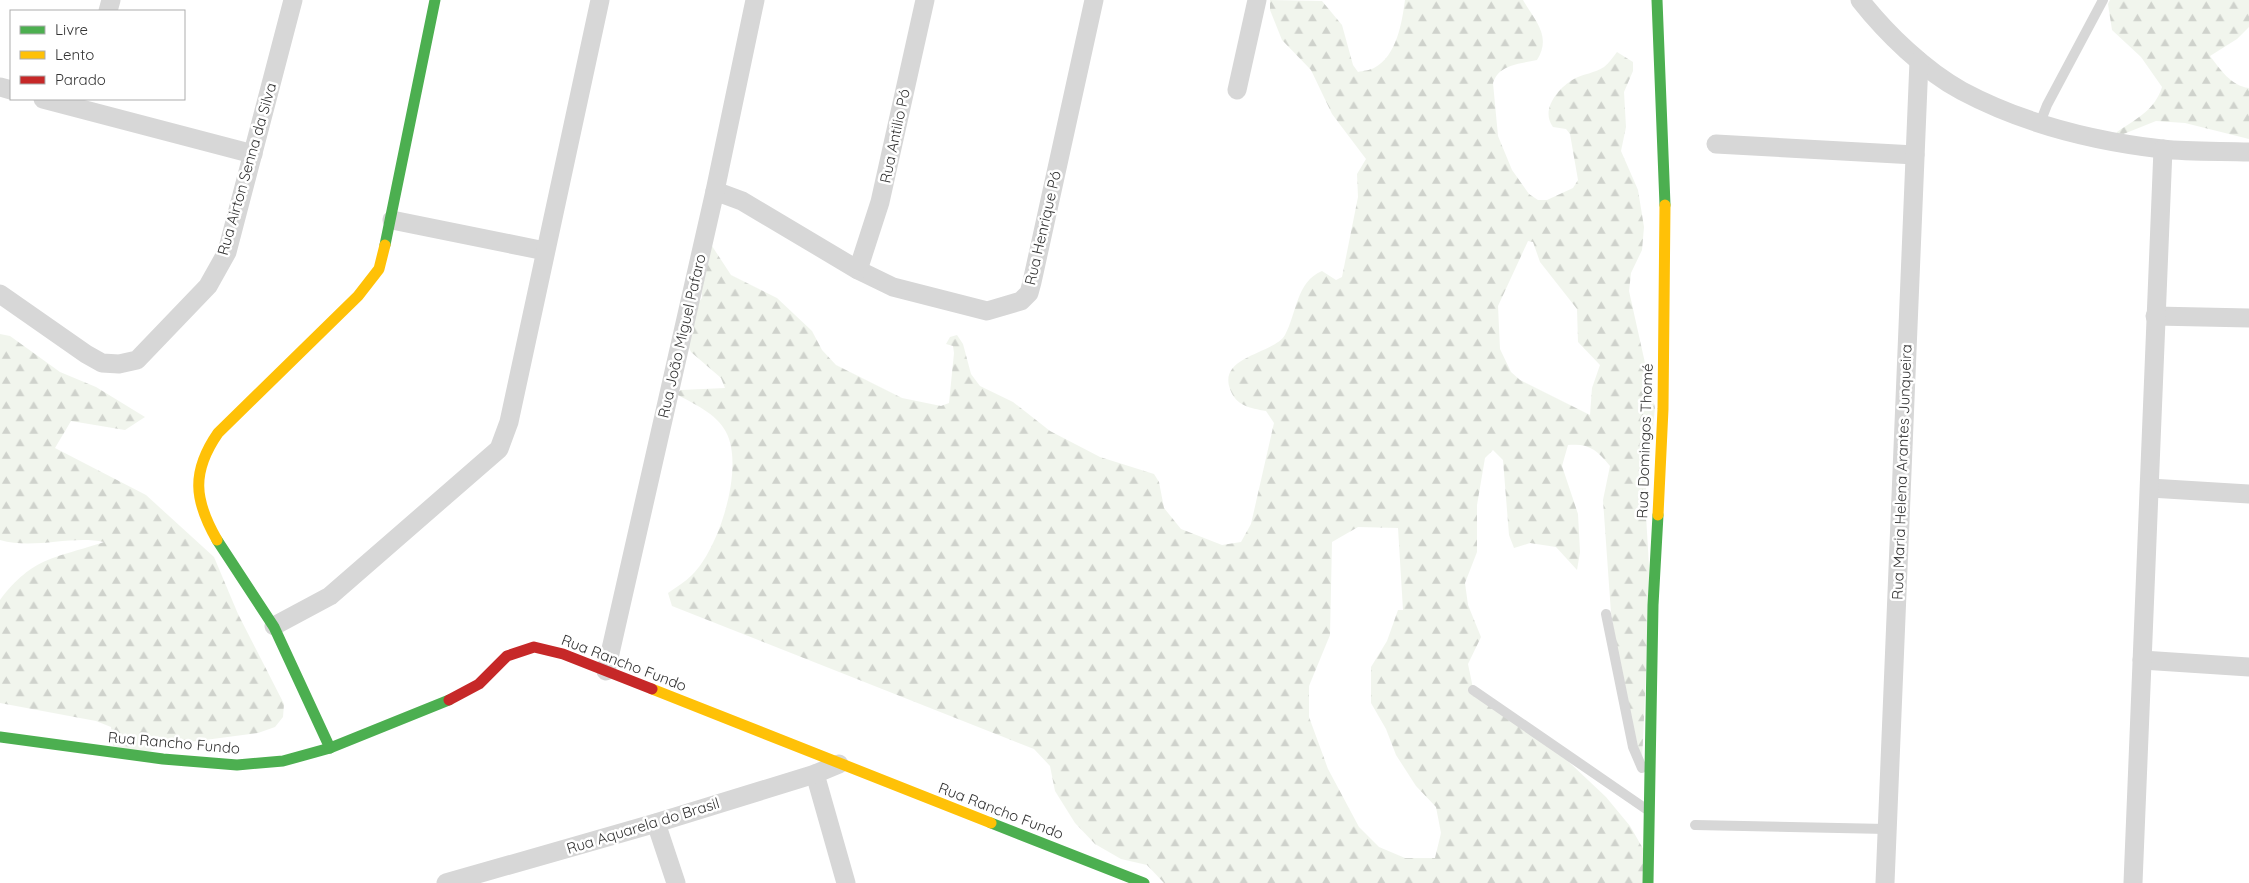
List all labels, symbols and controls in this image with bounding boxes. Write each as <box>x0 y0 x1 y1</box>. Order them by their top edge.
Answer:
legend <box>10 10 185 100</box>
text: Livre <box>55 20 88 39</box>
text: Lento <box>55 45 94 64</box>
text: Parado <box>55 70 106 89</box>
street label: Rua Airton Senna da Silva <box>213 80 280 257</box>
street label: Rua Antilio Pó <box>875 87 914 185</box>
street label: Rua Henrique Pó <box>1020 169 1065 287</box>
street label: Rua João Miguel Pafaro <box>653 252 710 420</box>
street label: Rua Maria Helena Arantes Junqueira <box>1888 344 1915 600</box>
street label: Rua Domingos Thomé <box>1632 363 1657 519</box>
street label: Rua Rancho Fundo <box>559 630 689 695</box>
street label: Rua Rancho Fundo <box>107 727 241 758</box>
street label: Rua Rancho Fundo <box>936 778 1066 843</box>
street label: Rua Aquarela do Brasil <box>564 793 722 858</box>

